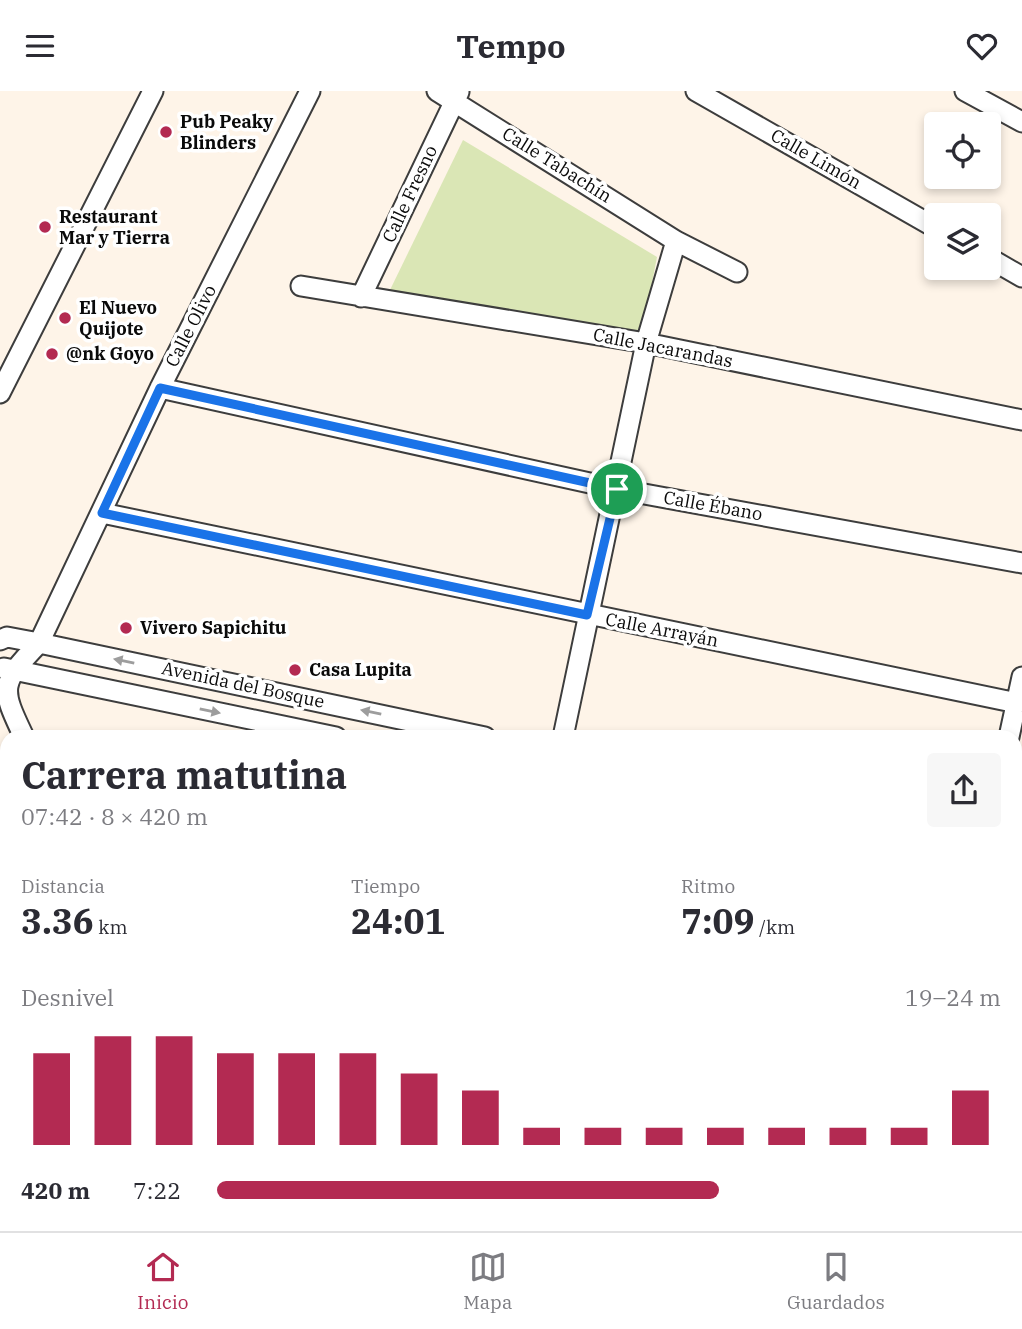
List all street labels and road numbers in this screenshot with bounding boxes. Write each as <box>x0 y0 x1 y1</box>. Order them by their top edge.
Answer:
street label: Calle Tabachín <box>498 122 616 207</box>
street label: Calle Limón <box>767 123 866 194</box>
street label: Calle Fresno <box>377 141 442 246</box>
street label: Calle Olivo <box>160 281 221 371</box>
street label: Calle Jacarandas <box>591 323 735 372</box>
street label: Calle Ébano <box>662 486 764 526</box>
street label: Calle Arrayán <box>604 607 721 652</box>
street label: Avenida del Bosque <box>160 656 327 713</box>

